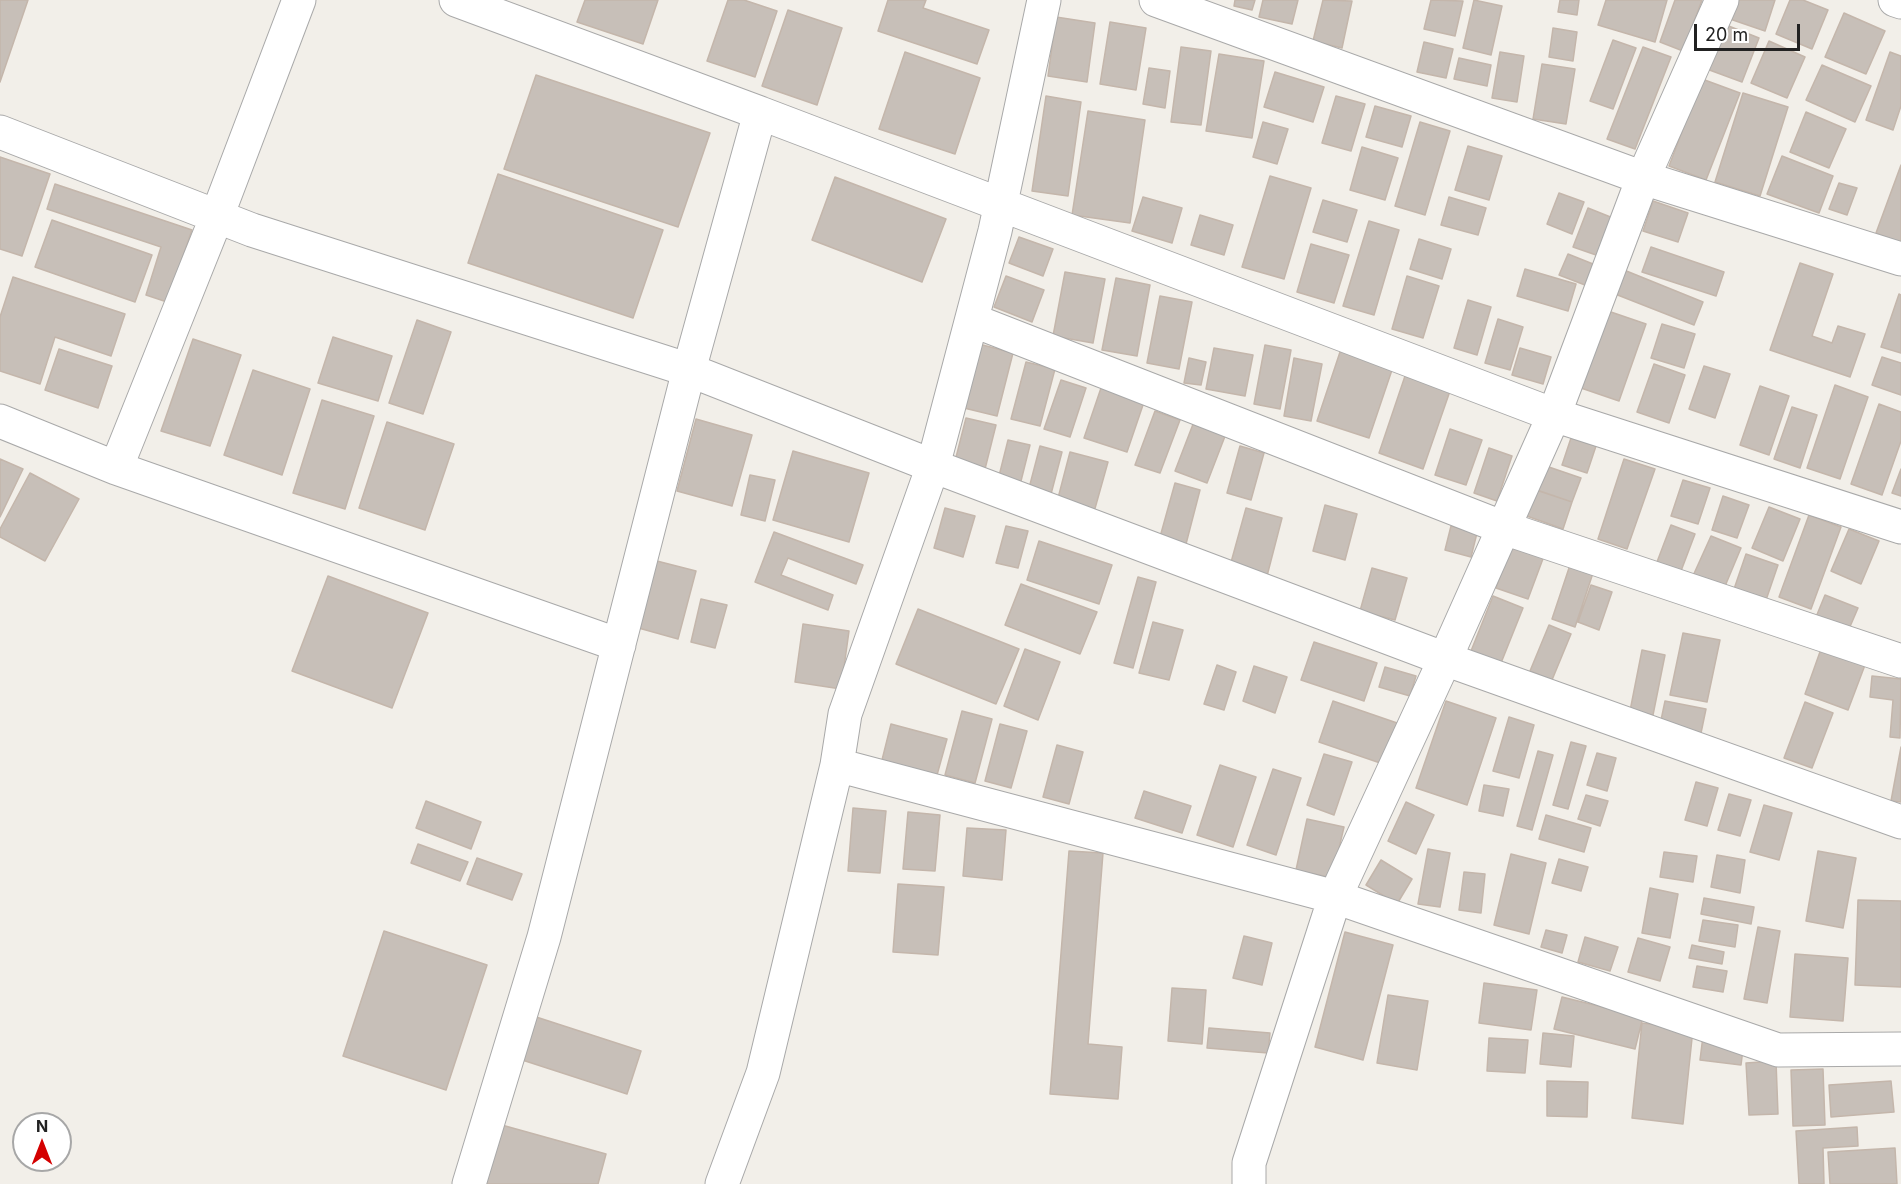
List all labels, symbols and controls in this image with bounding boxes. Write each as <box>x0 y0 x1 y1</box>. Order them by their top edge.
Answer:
scale bar <box>1697 12 1804 50</box>
text: 20 m <box>1705 24 1748 45</box>
north arrow <box>12 1112 72 1172</box>
text: N <box>36 1116 48 1136</box>

